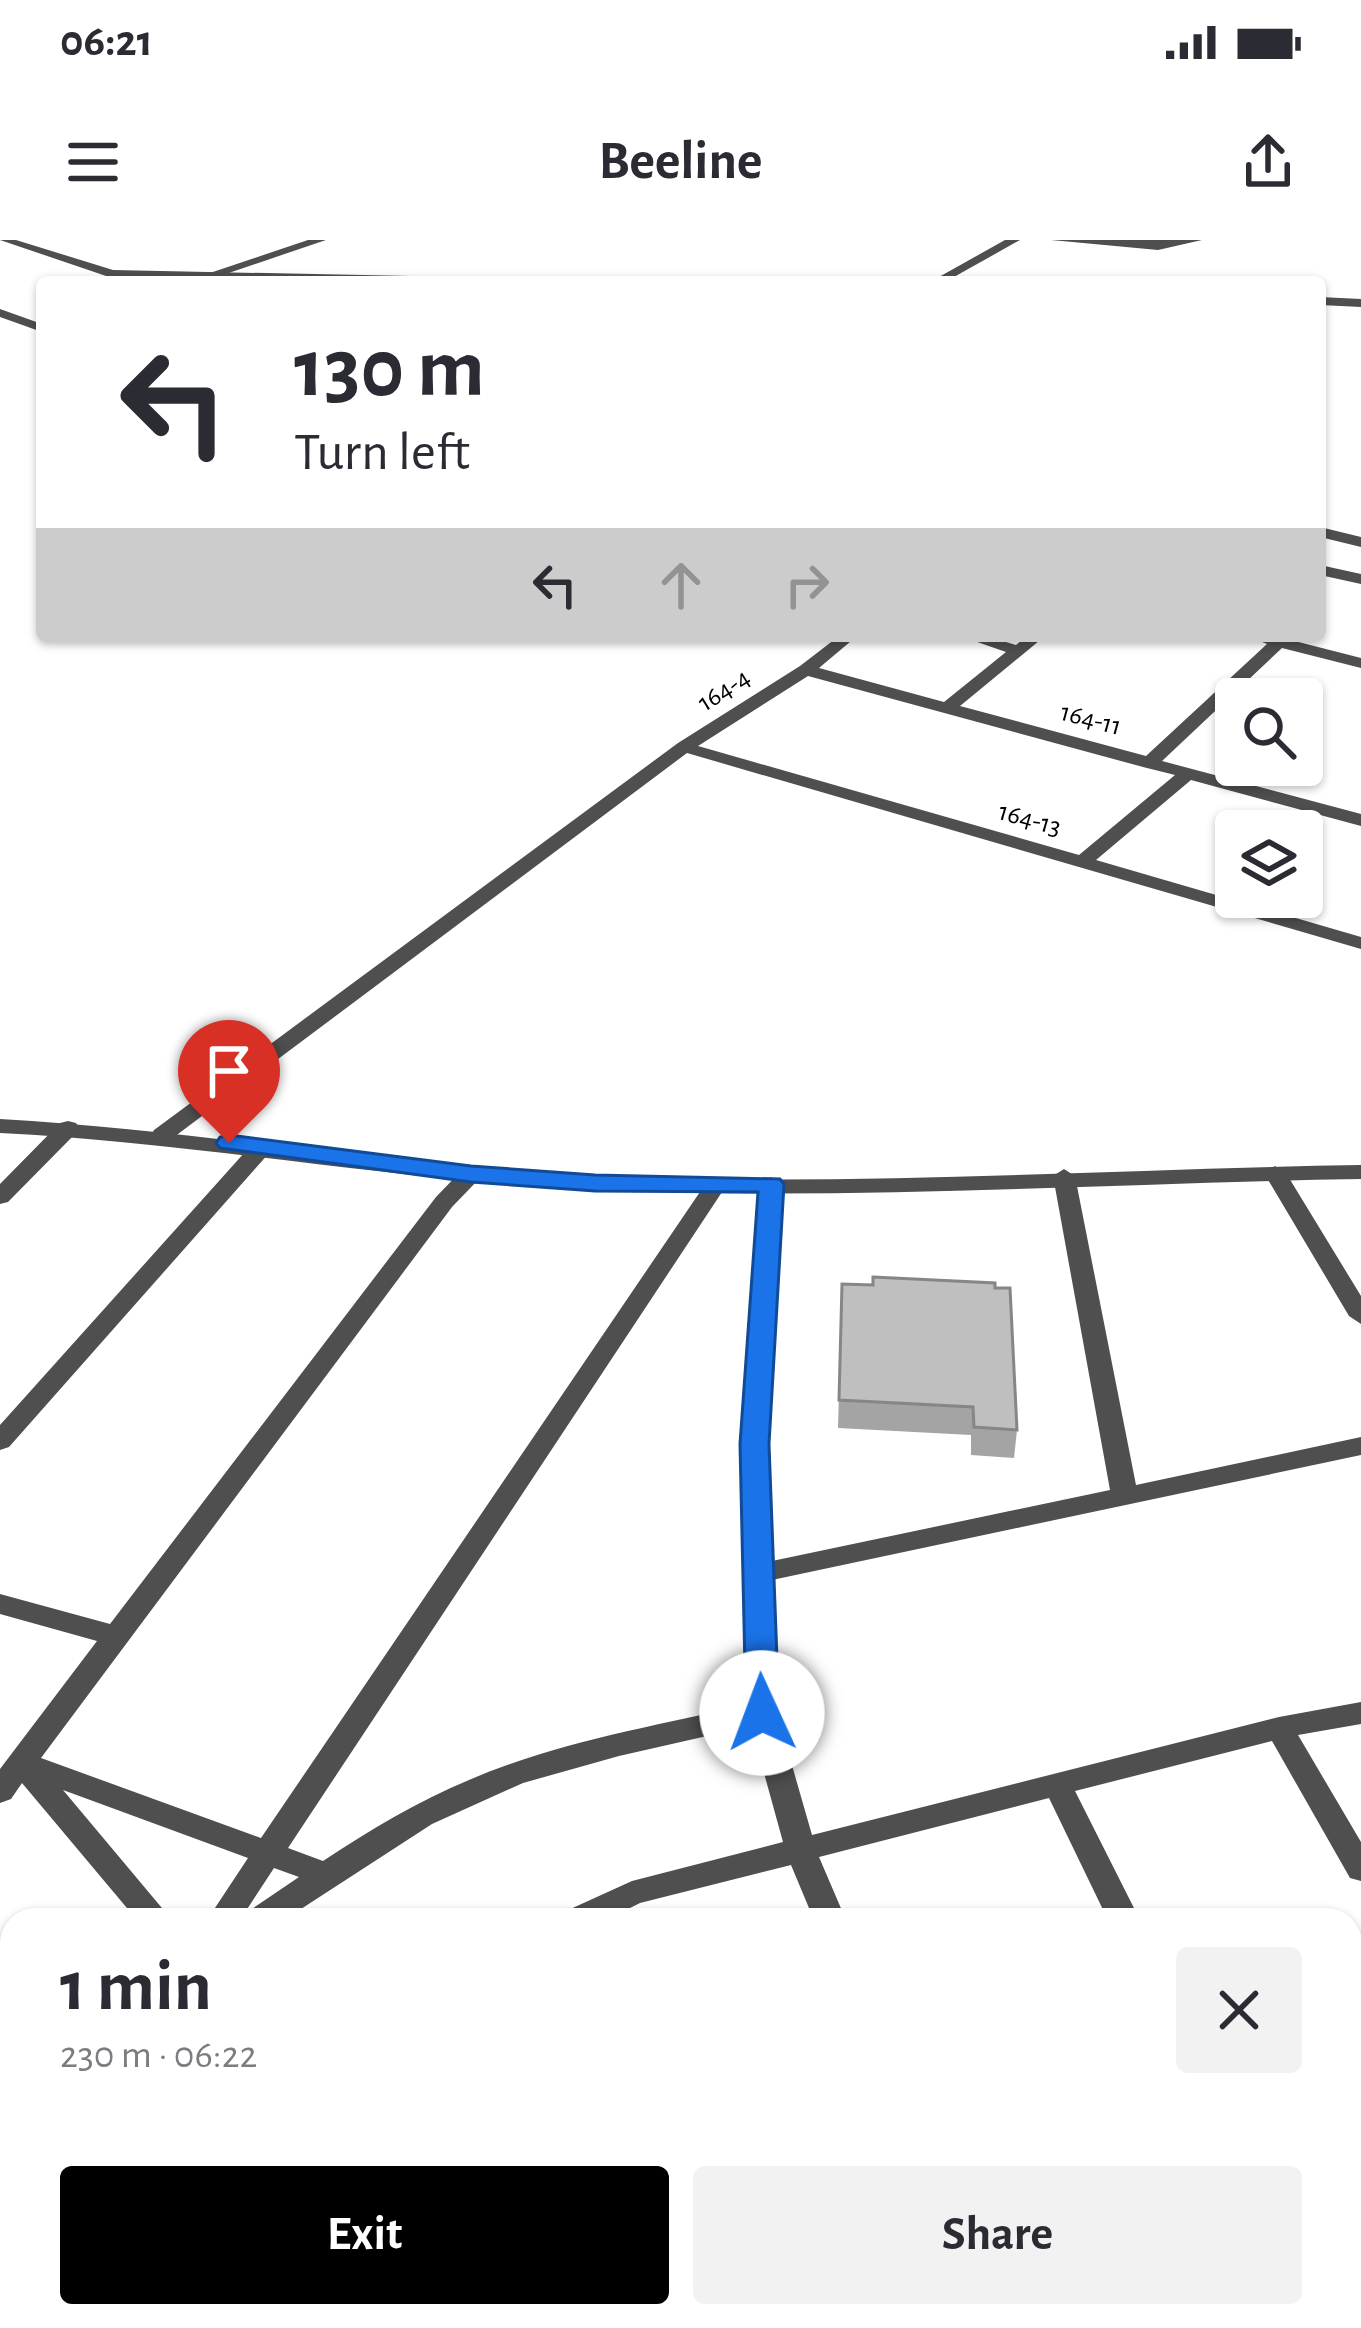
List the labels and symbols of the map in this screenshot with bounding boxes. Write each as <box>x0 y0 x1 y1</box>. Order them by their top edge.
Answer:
street label: 164-4 <box>693 664 755 716</box>
street label: 164-11 <box>1058 698 1124 740</box>
street label: 164-13 <box>996 797 1064 841</box>
pin <box>178 1020 280 1143</box>
position arrow <box>699 1650 825 1776</box>

